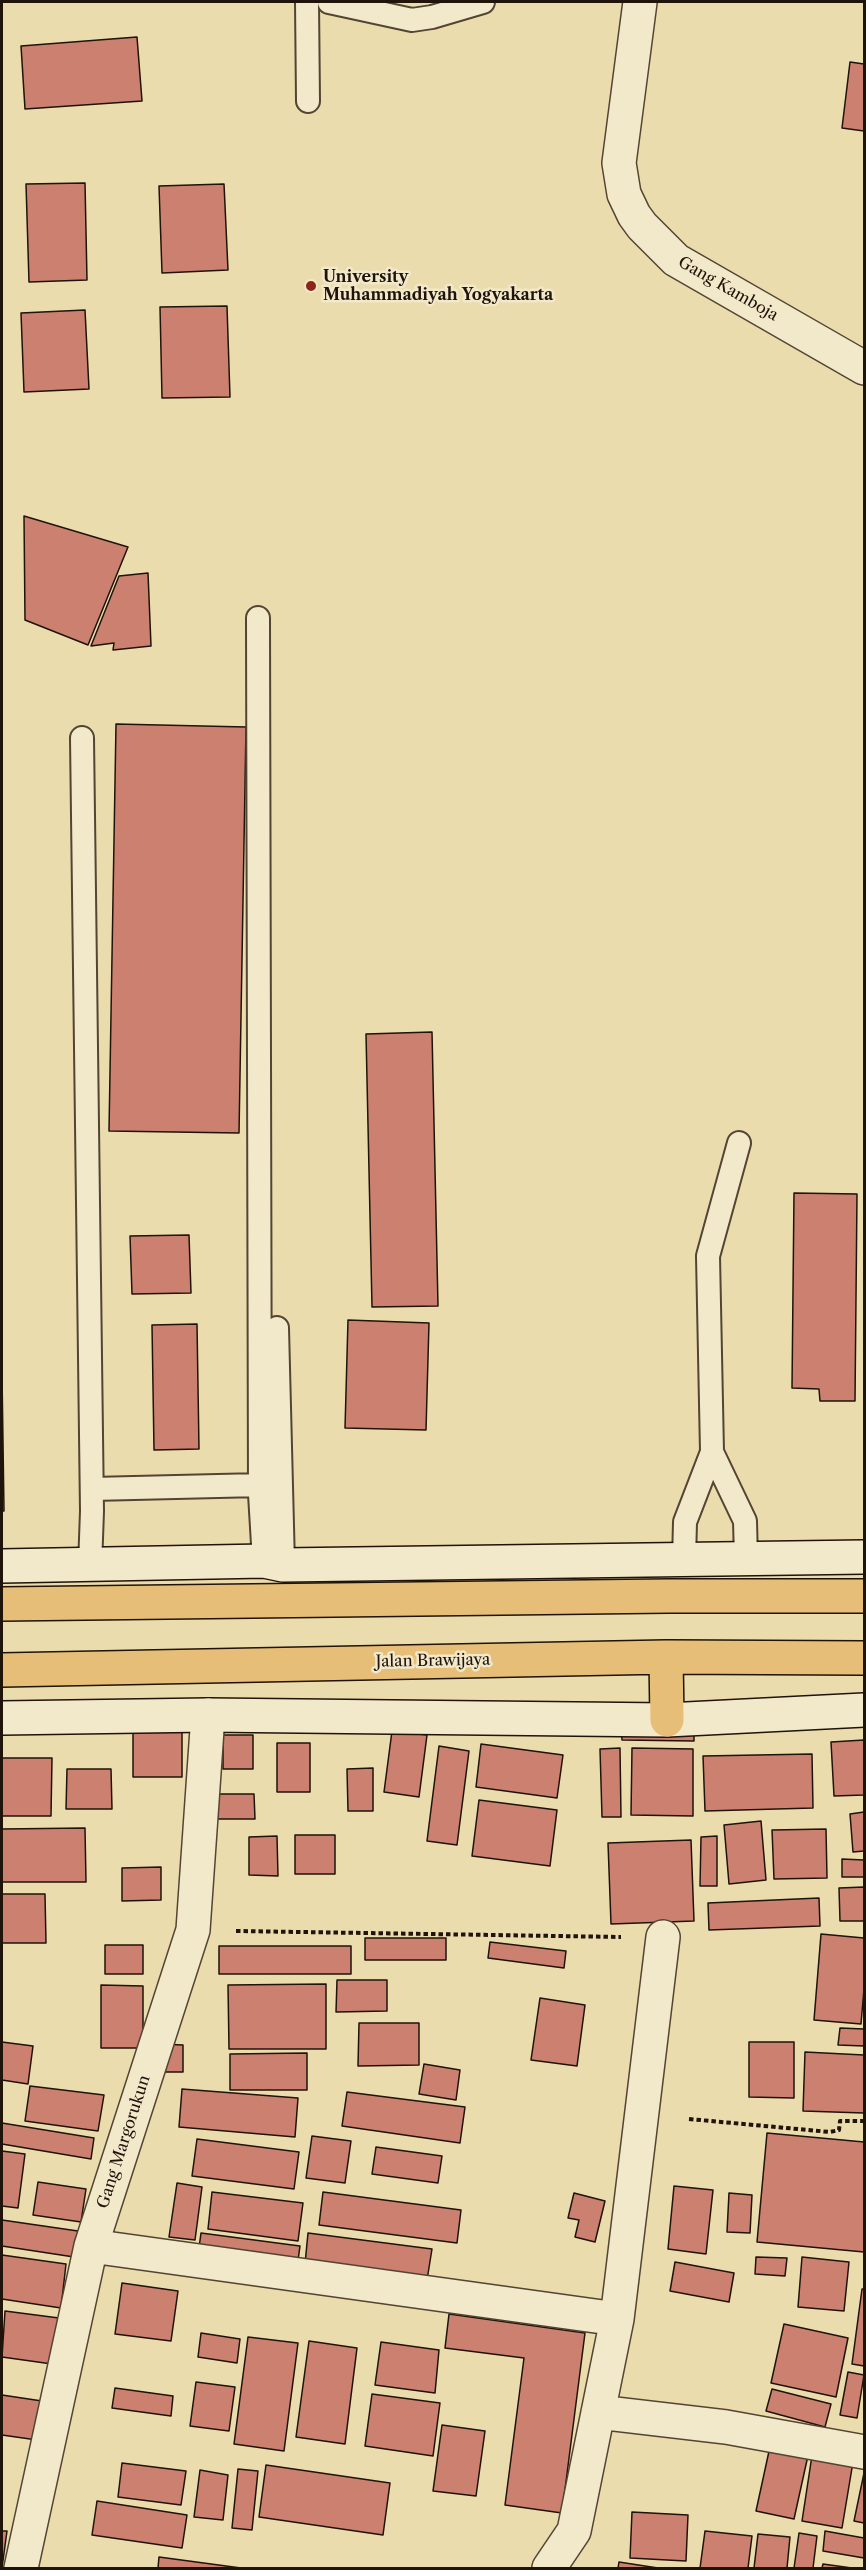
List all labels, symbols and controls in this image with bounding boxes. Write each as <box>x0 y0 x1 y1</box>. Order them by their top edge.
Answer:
street label: Gang Kamboja <box>675 253 781 325</box>
place label: University Muhammadiyah Yogyakarta <box>323 267 553 305</box>
marker: University Muhammadiyah Yogyakarta <box>304 279 318 293</box>
street label: Jalan Brawijaya <box>375 1650 491 1672</box>
street label: Gang Margorukun <box>93 2073 155 2211</box>

